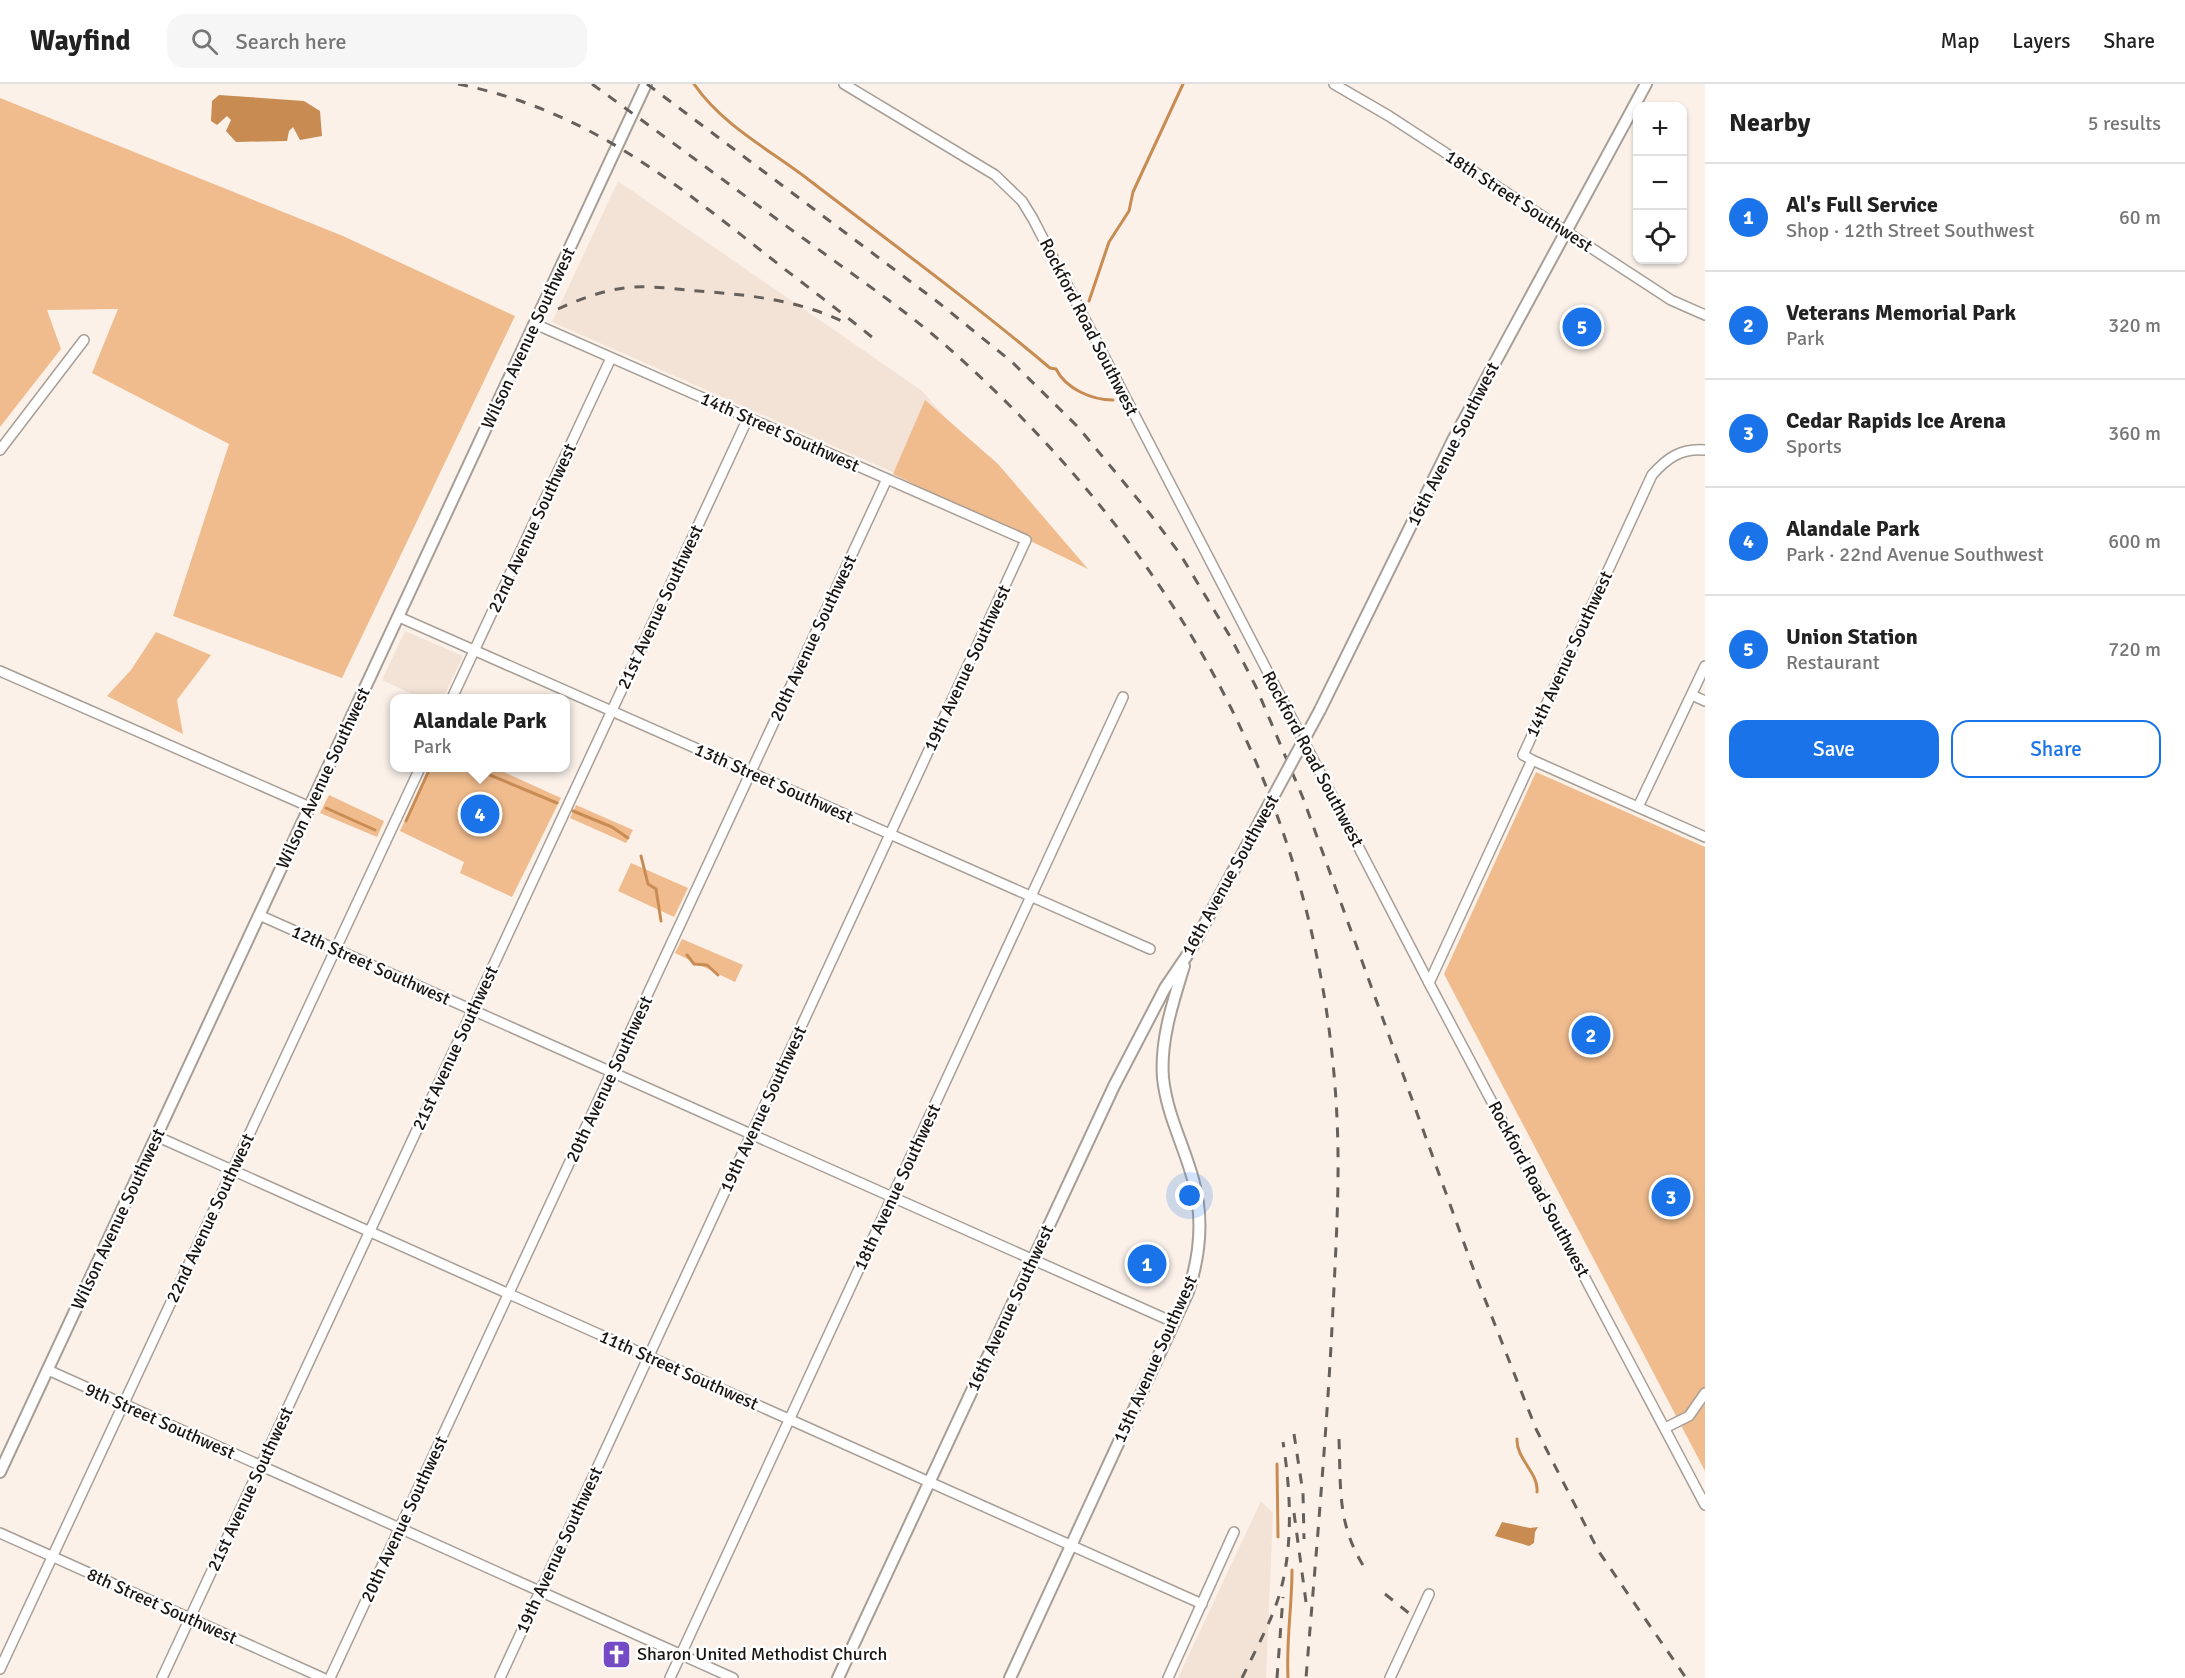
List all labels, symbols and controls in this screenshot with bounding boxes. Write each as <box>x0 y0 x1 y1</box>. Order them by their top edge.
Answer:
search box <box>167 14 587 68</box>
text: Wayfind <box>30 24 131 58</box>
icon: search <box>188 25 221 58</box>
text: Search here <box>236 28 347 55</box>
text: Map <box>1941 28 1979 54</box>
text: Layers <box>2012 28 2070 54</box>
text: Share <box>2103 28 2155 54</box>
map controls <box>1633 102 1687 264</box>
button: + <box>1633 102 1687 156</box>
text: Nearby <box>1729 107 1810 139</box>
text: 5 results <box>2088 111 2161 136</box>
street label: 18th Street Southwest <box>1441 145 1597 257</box>
button: − <box>1633 156 1687 210</box>
text: Al's Full Service <box>1786 191 1938 218</box>
text: 1 <box>1743 205 1754 230</box>
text: 60 m <box>2119 205 2161 230</box>
button: locate <box>1633 210 1687 264</box>
text: Shop · 12th Street Southwest <box>1786 218 2034 243</box>
street label: Rockford Road Southwest <box>1035 235 1143 419</box>
street label: Wilson Avenue Southwest <box>476 244 580 432</box>
text: Veterans Memorial Park <box>1786 299 2016 326</box>
pin: 5 <box>1562 304 1602 350</box>
text: 2 <box>1743 313 1754 338</box>
text: 320 m <box>2108 313 2161 338</box>
text: Park <box>1786 326 1824 351</box>
street label: 16th Avenue Southwest <box>1402 358 1504 530</box>
street label: 14th Street Southwest <box>697 387 863 477</box>
text: Cedar Rapids Ice Arena <box>1786 407 2006 434</box>
text: 3 <box>1743 421 1754 446</box>
text: 360 m <box>2108 421 2161 446</box>
text: Sports <box>1786 434 1842 459</box>
street label: 22nd Avenue Southwest <box>483 440 581 616</box>
text: Alandale Park <box>1786 515 1920 542</box>
street label: 21st Avenue Southwest <box>612 521 708 693</box>
text: 4 <box>1743 529 1754 554</box>
text: 600 m <box>2108 529 2161 554</box>
text: Park · 22nd Avenue Southwest <box>1786 542 2044 567</box>
street label: 20th Avenue Southwest <box>765 551 861 725</box>
street label: 14th Avenue Southwest <box>1521 567 1617 741</box>
street label: 19th Avenue Southwest <box>919 581 1015 755</box>
text: Union Station <box>1786 623 1918 650</box>
text: 5 <box>1743 637 1754 662</box>
text: 720 m <box>2108 637 2161 662</box>
text: Restaurant <box>1786 650 1880 675</box>
street label: Rockford Road Southwest <box>1257 667 1369 851</box>
street label: Wilson Avenue Southwest <box>271 684 375 872</box>
popup <box>390 694 570 772</box>
text: Alandale Park <box>413 707 547 734</box>
button: Save <box>1729 720 1939 778</box>
button: Share <box>1951 720 2161 778</box>
text: Park <box>413 734 452 759</box>
street label: 13th Street Southwest <box>691 738 857 828</box>
street label: 16th Avenue Southwest <box>1177 791 1283 959</box>
pin: 4 <box>460 792 500 836</box>
street label: 12th Street Southwest <box>288 920 454 1010</box>
street label: 21st Avenue Southwest <box>407 962 503 1134</box>
street label: 20th Avenue Southwest <box>561 992 657 1166</box>
pin: 2 <box>1572 1012 1610 1058</box>
street label: 19th Avenue Southwest <box>715 1022 811 1196</box>
street label: Rockford Road Southwest <box>1483 1097 1595 1281</box>
street label: 18th Avenue Southwest <box>849 1100 945 1274</box>
street label: Wilson Avenue Southwest <box>66 1125 170 1313</box>
street label: 22nd Avenue Southwest <box>161 1130 259 1306</box>
pin: 3 <box>1652 1174 1690 1220</box>
your location <box>1175 1181 1204 1210</box>
street label: 16th Avenue Southwest <box>962 1221 1058 1395</box>
pin: 1 <box>1128 1242 1166 1286</box>
street label: 15th Avenue Southwest <box>1108 1272 1202 1446</box>
street label: 11th Street Southwest <box>596 1325 762 1415</box>
street label: 9th Street Southwest <box>82 1378 238 1464</box>
street label: 21st Avenue Southwest <box>202 1403 298 1575</box>
street label: 20th Avenue Southwest <box>356 1432 452 1606</box>
street label: 19th Avenue Southwest <box>511 1463 607 1637</box>
street label: 8th Street Southwest <box>84 1563 240 1649</box>
church icon: Sharon United Methodist Church <box>600 1638 632 1670</box>
place label: Sharon United Methodist Church <box>637 1643 887 1665</box>

